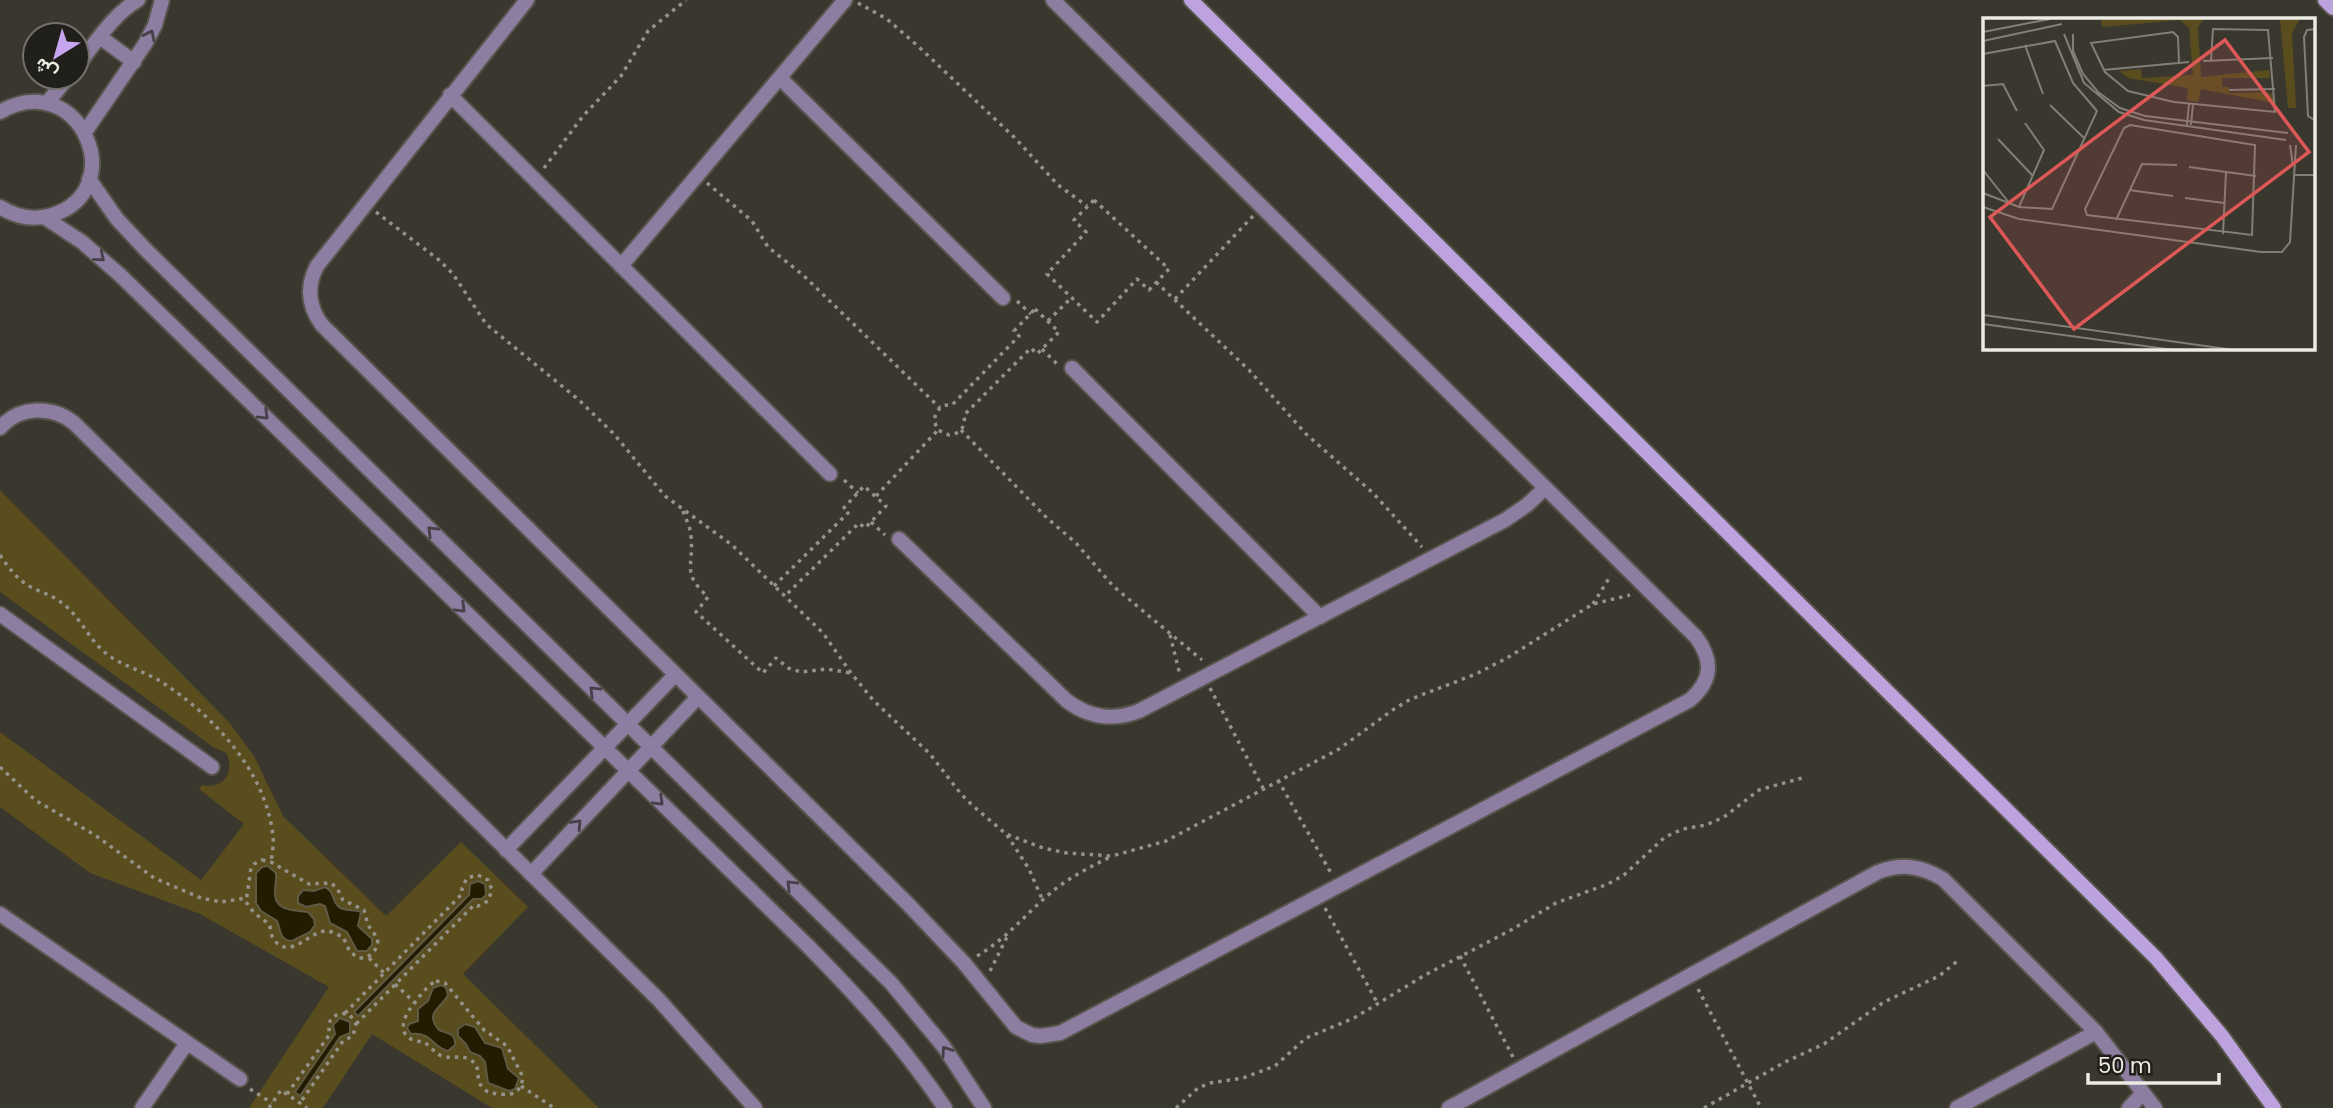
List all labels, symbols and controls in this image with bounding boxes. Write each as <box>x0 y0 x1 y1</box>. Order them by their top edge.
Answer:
inset map <box>1983 18 2316 350</box>
north arrow <box>21 21 91 91</box>
one-way arrow <box>142 30 156 42</box>
text: ش <box>29 51 63 87</box>
one-way arrow <box>91 249 104 261</box>
one-way arrow <box>255 406 268 419</box>
one-way arrow <box>427 527 440 540</box>
one-way arrow <box>453 599 466 612</box>
one-way arrow <box>590 686 603 699</box>
one-way arrow <box>651 793 663 805</box>
one-way arrow <box>569 820 582 833</box>
one-way arrow <box>787 880 800 893</box>
scale bar <box>2088 1042 2219 1086</box>
one-way arrow <box>942 1046 954 1059</box>
text: 50 m <box>2098 1051 2152 1080</box>

